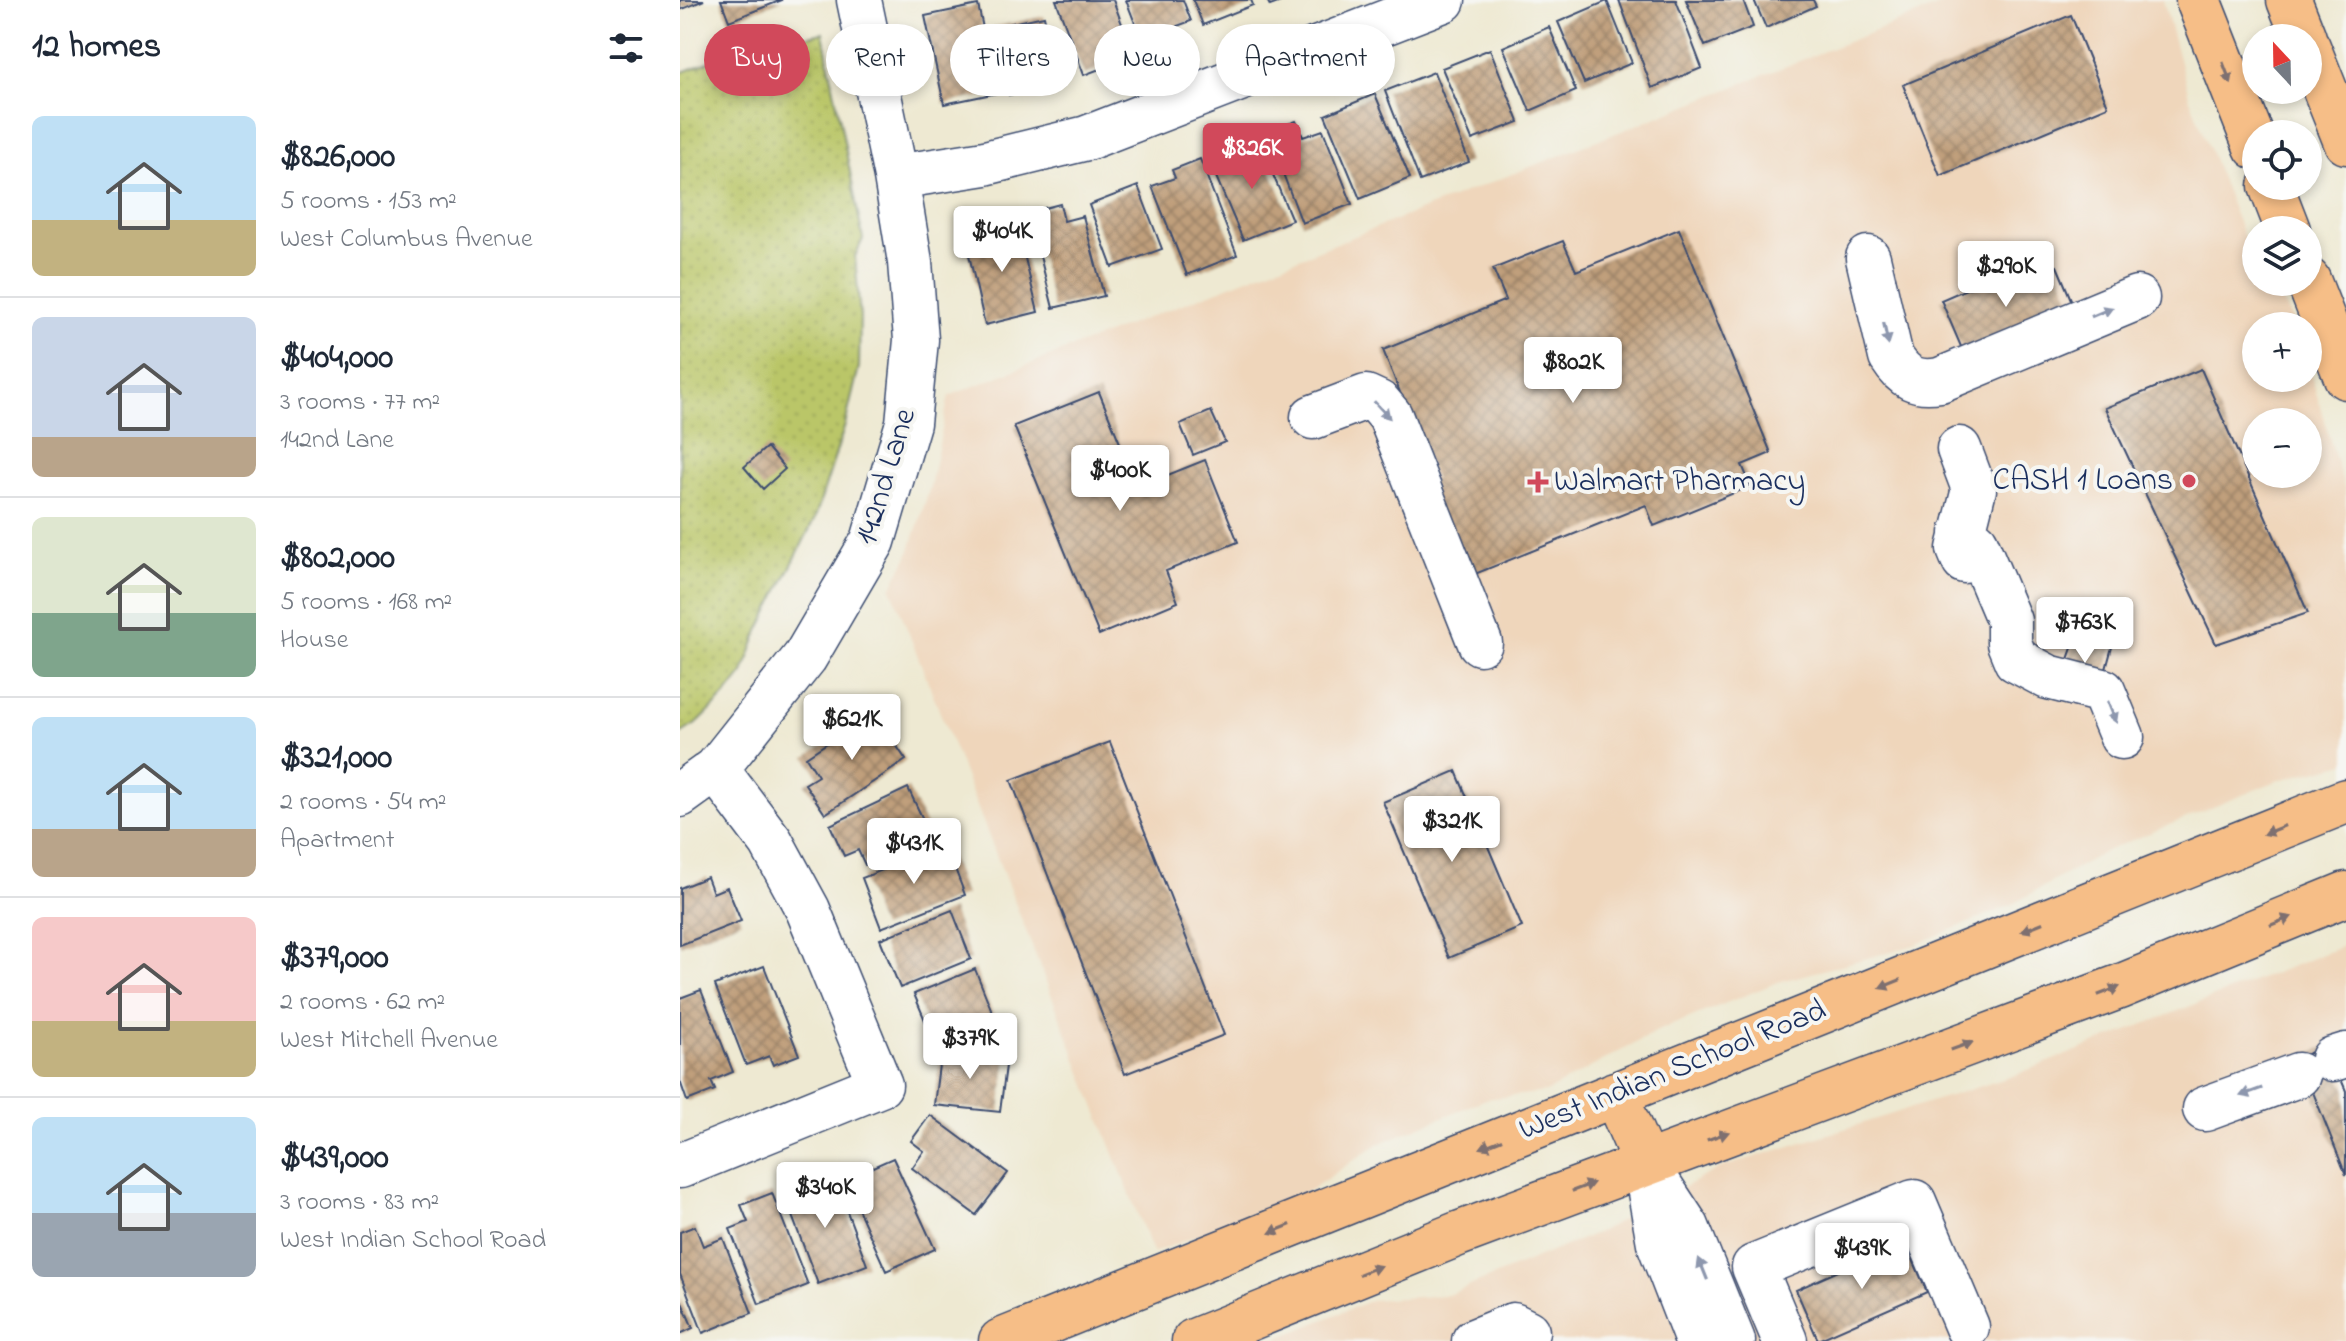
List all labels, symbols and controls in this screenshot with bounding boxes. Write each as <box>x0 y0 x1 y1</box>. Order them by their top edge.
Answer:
text: 12 homes <box>32 23 161 73</box>
chip: Buy <box>704 24 810 96</box>
chip: Rent <box>826 24 934 96</box>
chip: Filters <box>950 24 1078 96</box>
chip: New <box>1094 24 1200 96</box>
chip: Apartment <box>1216 24 1395 96</box>
north arrow <box>2242 24 2322 104</box>
map controls <box>2242 24 2322 488</box>
icon: filters <box>604 26 648 70</box>
one-way arrow <box>2221 61 2234 85</box>
button: locate <box>2242 120 2322 200</box>
pin: $826K <box>1196 123 1308 191</box>
text: $826K <box>1221 130 1283 168</box>
text: $826,000 <box>280 133 395 183</box>
icon: home <box>96 148 192 244</box>
text: 5 rooms · 153 m² <box>280 183 457 221</box>
pin: $404K <box>946 206 1058 274</box>
text: $404K <box>972 213 1033 251</box>
button: layers <box>2242 216 2322 296</box>
text: West Columbus Avenue <box>280 221 533 259</box>
pin: $290K <box>1950 241 2062 309</box>
text: $290K <box>1976 248 2036 286</box>
one-way arrow <box>2090 306 2114 319</box>
button: + <box>2242 312 2322 392</box>
one-way arrow <box>1880 322 1893 347</box>
text: $404,000 <box>280 334 393 384</box>
pin: $802K <box>1517 337 1629 405</box>
text: $802K <box>1542 344 1604 382</box>
icon: home <box>96 349 192 445</box>
text: 3 rooms · 77 m² <box>280 384 440 422</box>
one-way arrow <box>1373 400 1391 420</box>
street label: 142nd Lane <box>844 402 930 551</box>
button: − <box>2242 408 2322 488</box>
text: 142nd Lane <box>280 422 394 460</box>
pin: $400K <box>1064 445 1176 513</box>
text: $400K <box>1089 452 1151 490</box>
place label: CASH 1 Loans <box>1993 458 2173 505</box>
place label: Walmart Pharmacy <box>1554 459 1805 506</box>
marker: CASH 1 Loans <box>2180 472 2198 490</box>
marker: Walmart Pharmacy <box>1529 473 1547 491</box>
text: $802,000 <box>280 534 395 584</box>
icon: home <box>96 549 192 645</box>
text: 5 rooms · 168 m² <box>280 584 452 622</box>
pin: $763K <box>2029 597 2141 665</box>
text: $763K <box>2054 604 2116 642</box>
text: House <box>280 622 348 660</box>
pin: $621K <box>796 694 908 762</box>
one-way arrow <box>2106 700 2119 724</box>
text: $621K <box>822 701 882 739</box>
text: $321,000 <box>280 734 392 784</box>
icon: home <box>96 749 192 845</box>
text: 2 rooms · 54 m² <box>280 784 446 822</box>
pin: $321K <box>1396 796 1508 864</box>
text: $321K <box>1422 803 1482 841</box>
pin: $431K <box>858 818 970 886</box>
text: Apartment <box>280 822 394 860</box>
one-way arrow <box>2262 824 2286 837</box>
text: $431K <box>885 825 943 863</box>
one-way arrow <box>2269 914 2293 927</box>
one-way arrow <box>2020 920 2044 933</box>
text: $379,000 <box>280 934 389 984</box>
icon: home <box>96 949 192 1045</box>
one-way arrow <box>1878 977 1902 990</box>
text: 2 rooms · 62 m² <box>280 984 445 1022</box>
one-way arrow <box>2097 984 2121 997</box>
street label: West Indian School Road <box>1512 988 1834 1154</box>
pin: $379K <box>914 1013 1026 1081</box>
text: $379K <box>941 1020 999 1058</box>
text: West Mitchell Avenue <box>280 1022 498 1060</box>
one-way arrow <box>1950 1039 1974 1051</box>
one-way arrow <box>2239 1086 2263 1099</box>
one-way arrow <box>1706 1129 1730 1142</box>
text: $439,000 <box>280 1134 389 1184</box>
one-way arrow <box>1479 1138 1503 1151</box>
icon: home <box>96 1149 192 1245</box>
pin: $340K <box>769 1162 881 1230</box>
text: $340K <box>794 1169 856 1207</box>
one-way arrow <box>1571 1180 1595 1193</box>
text: 3 rooms · 83 m² <box>280 1184 439 1222</box>
text: West Indian School Road <box>280 1222 546 1260</box>
one-way arrow <box>1268 1223 1292 1236</box>
pin: $439K <box>1806 1223 1918 1291</box>
text: $439K <box>1833 1230 1891 1268</box>
one-way arrow <box>1697 1257 1710 1281</box>
one-way arrow <box>1358 1263 1382 1276</box>

